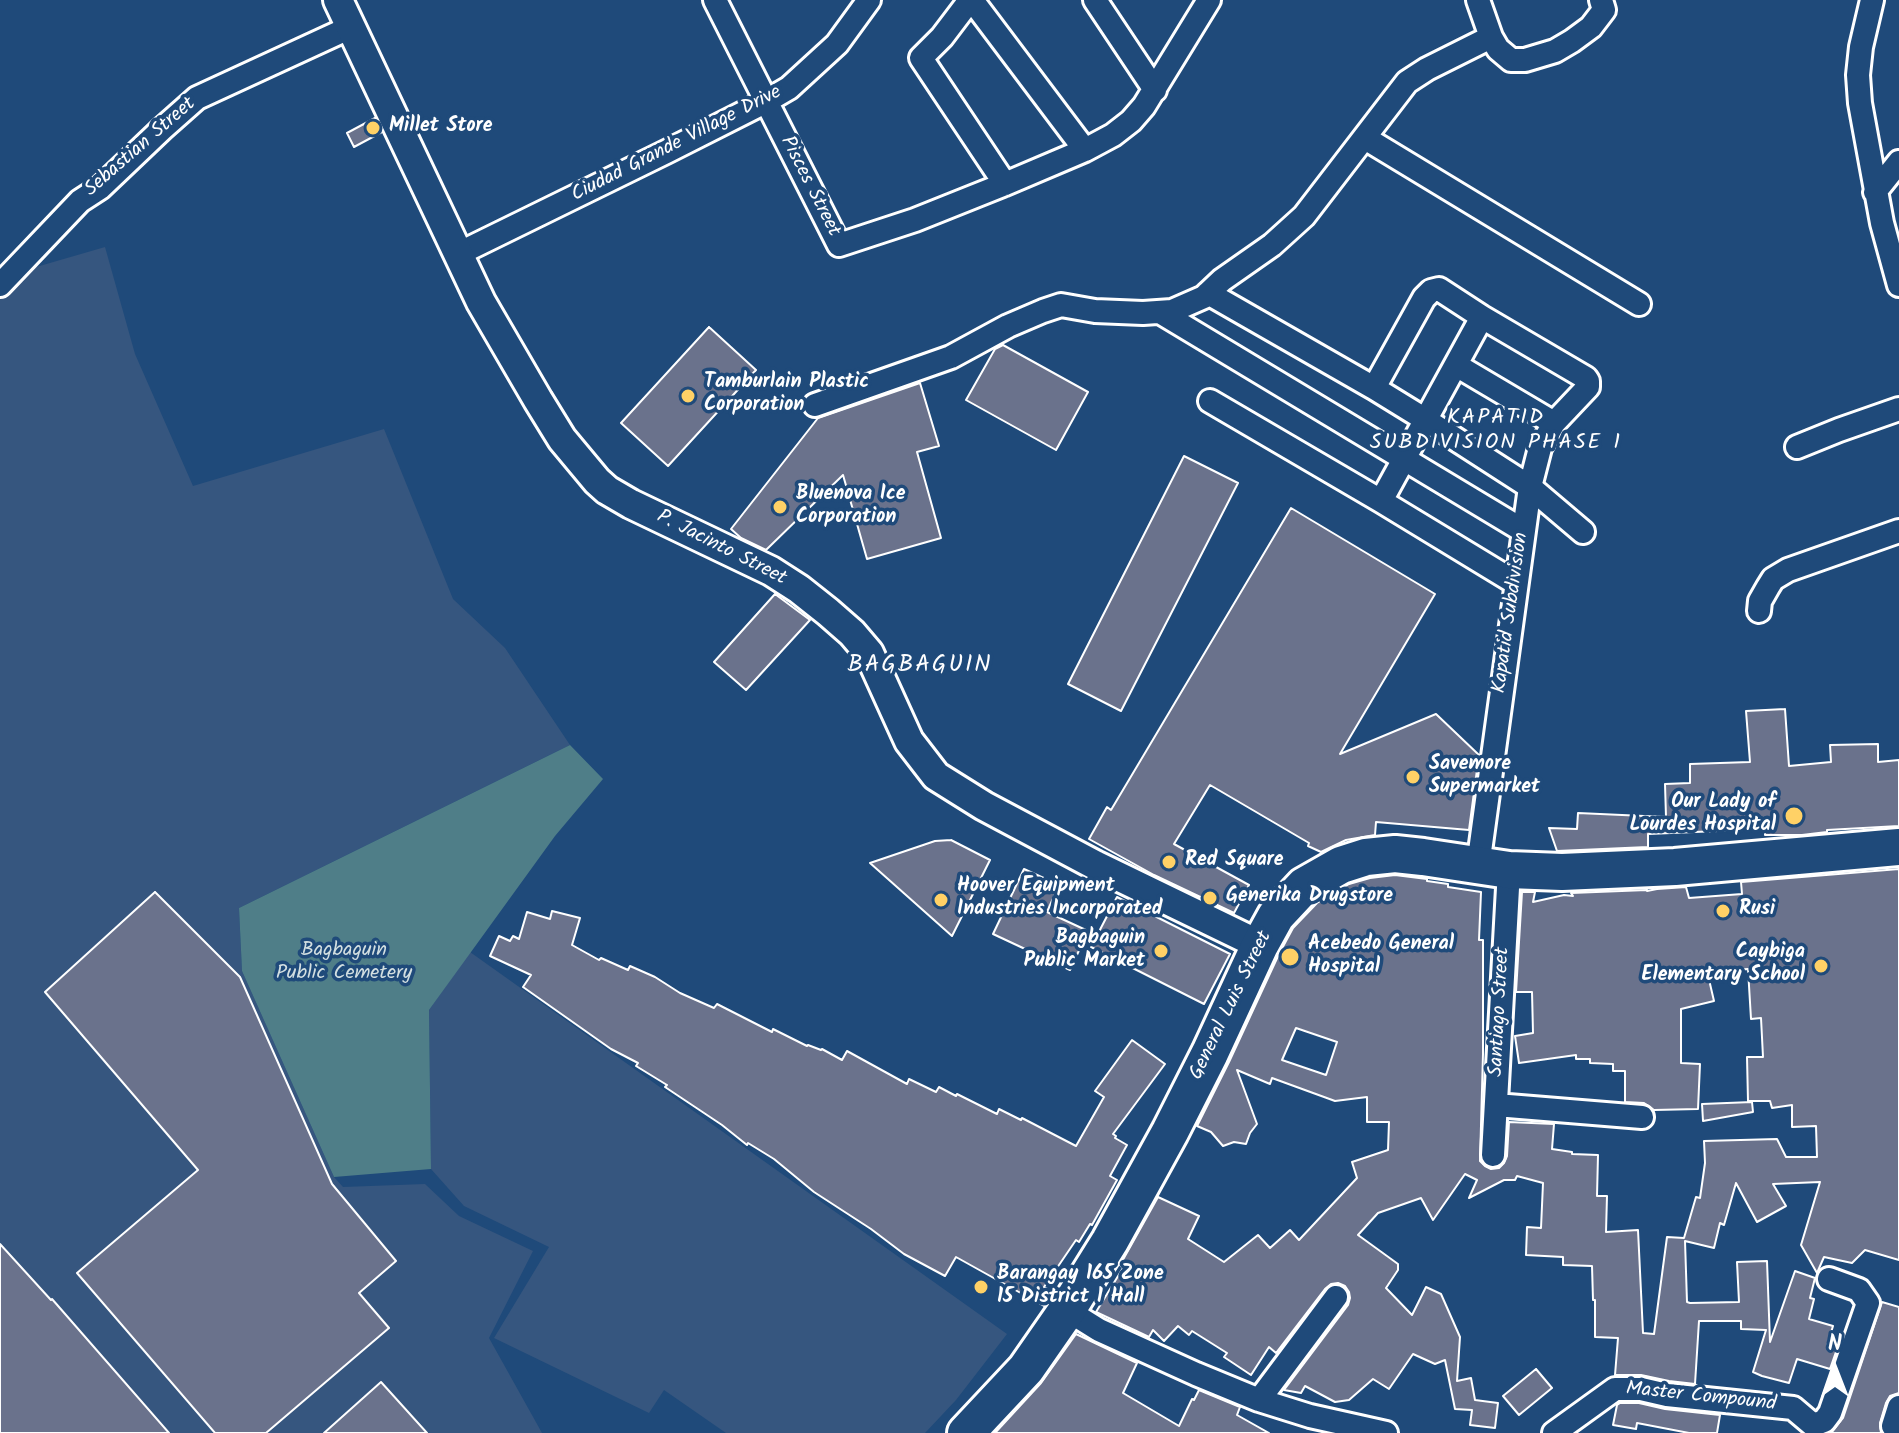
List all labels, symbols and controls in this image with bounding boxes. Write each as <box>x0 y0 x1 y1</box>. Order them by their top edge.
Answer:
street label: Ciudad Grande Village Drive <box>568 82 786 208</box>
street label: Sebastian Street <box>81 93 201 203</box>
place label: Millet Store <box>389 116 493 140</box>
marker: Millet Store <box>364 119 382 137</box>
street label: Pisces Street <box>773 133 845 241</box>
place label: Tamburlain Plastic Corporation <box>704 372 869 419</box>
marker: Tamburlain Plastic Corporation <box>679 387 697 405</box>
district label: KAPATID SUBDIVISION PHASE 1 <box>1370 406 1622 458</box>
place label: Bluenova Ice Corporation <box>796 484 906 531</box>
marker: Bluenova Ice Corporation <box>771 498 789 516</box>
street label: P. Jacinto Street <box>652 506 790 592</box>
street label: Kapatid Subdivision <box>1489 531 1535 695</box>
district label: BAGBAGUIN <box>847 653 993 681</box>
place label: Savemore Supermarket <box>1429 754 1540 801</box>
marker: Savemore Supermarket <box>1404 768 1422 786</box>
place label: Our Lady of Lourdes Hospital <box>1629 792 1776 839</box>
marker: Our Lady of Lourdes Hospital <box>1783 805 1805 827</box>
place label: Red Square <box>1185 850 1284 874</box>
marker: Red Square <box>1160 853 1178 871</box>
place label: Hoover Equipment Industries Incorporated <box>957 876 1163 923</box>
place label: Generika Drugstore <box>1226 886 1393 910</box>
marker: Generika Drugstore <box>1201 889 1219 907</box>
marker: Hoover Equipment Industries Incorporated <box>932 891 950 909</box>
place label: Rusi <box>1739 899 1775 923</box>
marker: Rusi <box>1714 902 1732 920</box>
place label: Bagbaguin Public Market <box>1024 928 1145 975</box>
street label: General Luis Street <box>1186 928 1278 1084</box>
place label: Acebedo General Hospital <box>1308 934 1454 981</box>
park label: Bagbaguin Public Cemetery <box>276 940 412 987</box>
marker: Bagbaguin Public Market <box>1152 942 1170 960</box>
place label: Caybiga Elementary School <box>1641 942 1805 989</box>
marker: Acebedo General Hospital <box>1279 946 1301 968</box>
street label: Santiago Street <box>1486 947 1516 1077</box>
marker: Caybiga Elementary School <box>1812 957 1830 975</box>
place label: Barangay 165 Zone 15 District 1 Hall <box>997 1264 1164 1311</box>
marker: Barangay 165 Zone 15 District 1 Hall <box>972 1278 990 1296</box>
text: N <box>1828 1327 1842 1362</box>
north arrow <box>1795 1329 1875 1409</box>
street label: Master Compound <box>1625 1378 1777 1418</box>

